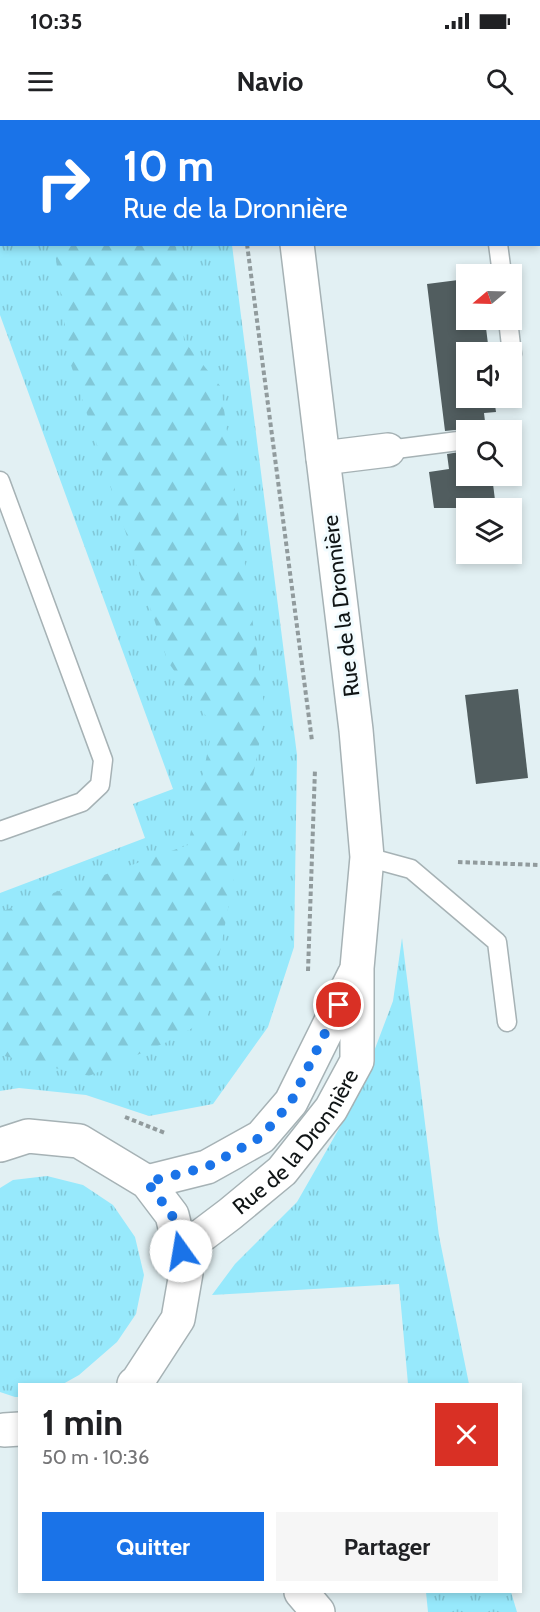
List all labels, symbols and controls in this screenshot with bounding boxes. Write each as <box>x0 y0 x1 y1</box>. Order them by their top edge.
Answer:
text: 10:35 <box>30 8 82 35</box>
icon: menu <box>24 65 57 98</box>
text: Navio <box>236 65 304 98</box>
icon: search <box>483 65 516 98</box>
text: 10 m <box>123 140 214 192</box>
icon: right <box>24 144 102 222</box>
text: Rue de la Dronnière <box>123 192 348 225</box>
north arrow <box>456 264 522 330</box>
map controls <box>456 264 522 564</box>
button: sound <box>456 342 522 408</box>
button: search <box>456 420 522 486</box>
button: layers <box>456 498 522 564</box>
street label: Rue de la Dronnière <box>316 514 366 698</box>
pin <box>313 979 364 1030</box>
icon: arrive <box>322 988 355 1021</box>
street label: Rue de la Dronnière <box>227 1064 364 1220</box>
position arrow <box>149 1219 213 1283</box>
text: 1 min <box>42 1400 123 1444</box>
button: close <box>435 1403 498 1466</box>
text: 50 m · 10:36 <box>42 1445 149 1469</box>
button: Quitter <box>42 1512 264 1581</box>
button: Partager <box>276 1512 498 1581</box>

